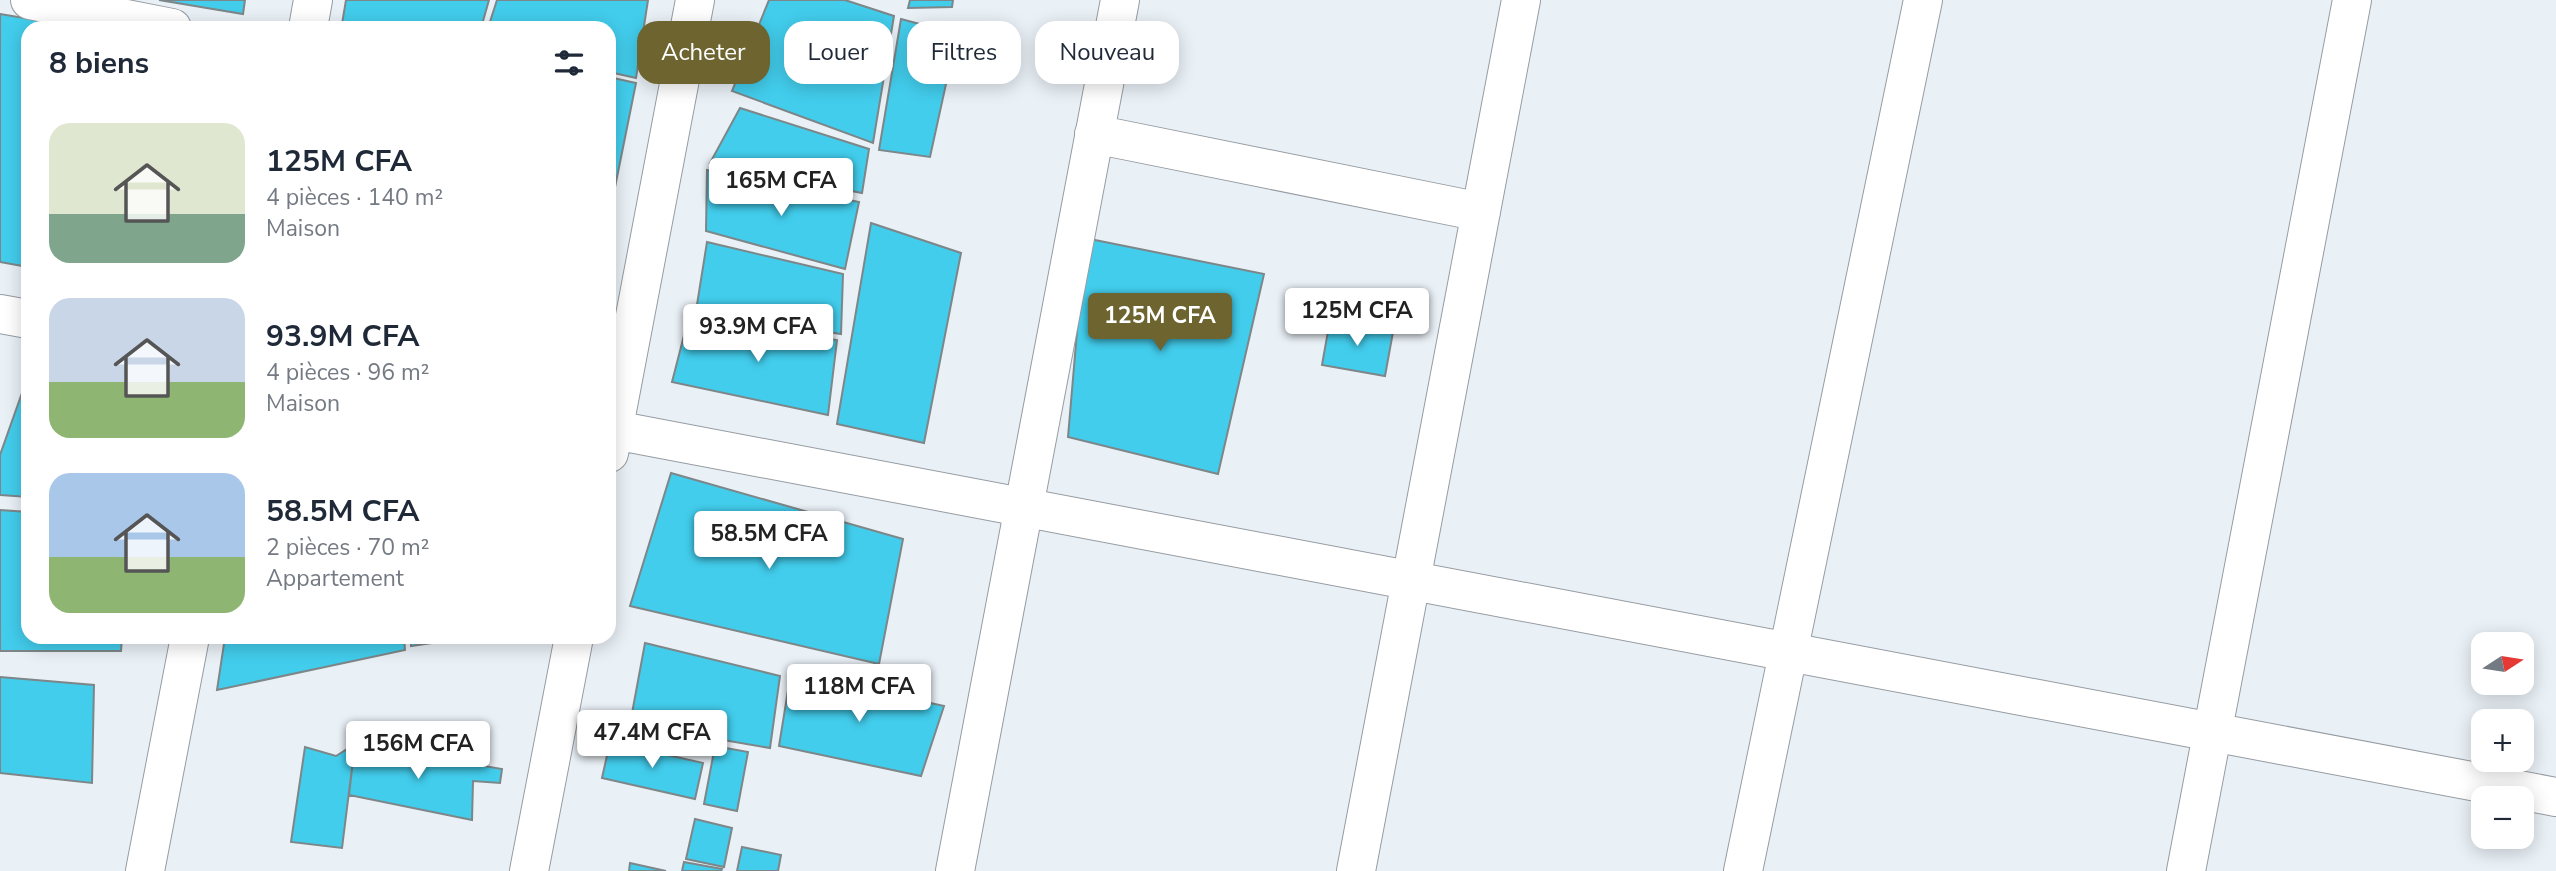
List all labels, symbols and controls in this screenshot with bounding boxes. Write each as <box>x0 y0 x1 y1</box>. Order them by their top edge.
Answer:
chip: Acheter <box>637 21 770 84</box>
chip: Louer <box>784 21 893 84</box>
chip: Filtres <box>907 21 1021 84</box>
chip: Nouveau <box>1035 21 1179 84</box>
text: 8 biens <box>49 43 149 84</box>
icon: filters <box>550 44 588 82</box>
text: 125M CFA <box>266 141 412 182</box>
icon: home <box>105 151 189 235</box>
pin: 165M CFA <box>709 158 853 218</box>
text: 165M CFA <box>725 165 837 196</box>
text: 4 pièces · 140 m² <box>266 182 443 213</box>
text: Maison <box>266 213 340 244</box>
pin: 125M CFA <box>1285 288 1429 348</box>
pin: 125M CFA <box>1088 294 1232 353</box>
text: 125M CFA <box>1301 295 1413 326</box>
text: 125M CFA <box>1104 300 1216 331</box>
pin: 93.9M CFA <box>678 304 838 364</box>
text: 93.9M CFA <box>699 311 817 342</box>
text: 93.9M CFA <box>266 316 419 357</box>
icon: home <box>105 326 189 410</box>
text: 4 pièces · 96 m² <box>266 357 429 388</box>
text: Maison <box>266 388 340 419</box>
text: 58.5M CFA <box>266 491 419 532</box>
icon: home <box>105 501 189 585</box>
pin: 58.5M CFA <box>689 512 849 571</box>
text: 58.5M CFA <box>710 518 828 549</box>
text: 2 pièces · 70 m² <box>266 532 429 563</box>
text: Appartement <box>266 563 404 594</box>
north arrow <box>2471 632 2534 695</box>
map controls <box>2471 632 2534 849</box>
pin: 118M CFA <box>787 664 931 724</box>
text: 118M CFA <box>803 671 915 702</box>
button: + <box>2471 709 2534 772</box>
pin: 47.4M CFA <box>572 710 732 770</box>
text: 47.4M CFA <box>593 717 711 748</box>
pin: 156M CFA <box>346 722 490 781</box>
text: 156M CFA <box>362 728 474 759</box>
button: − <box>2471 786 2534 849</box>

